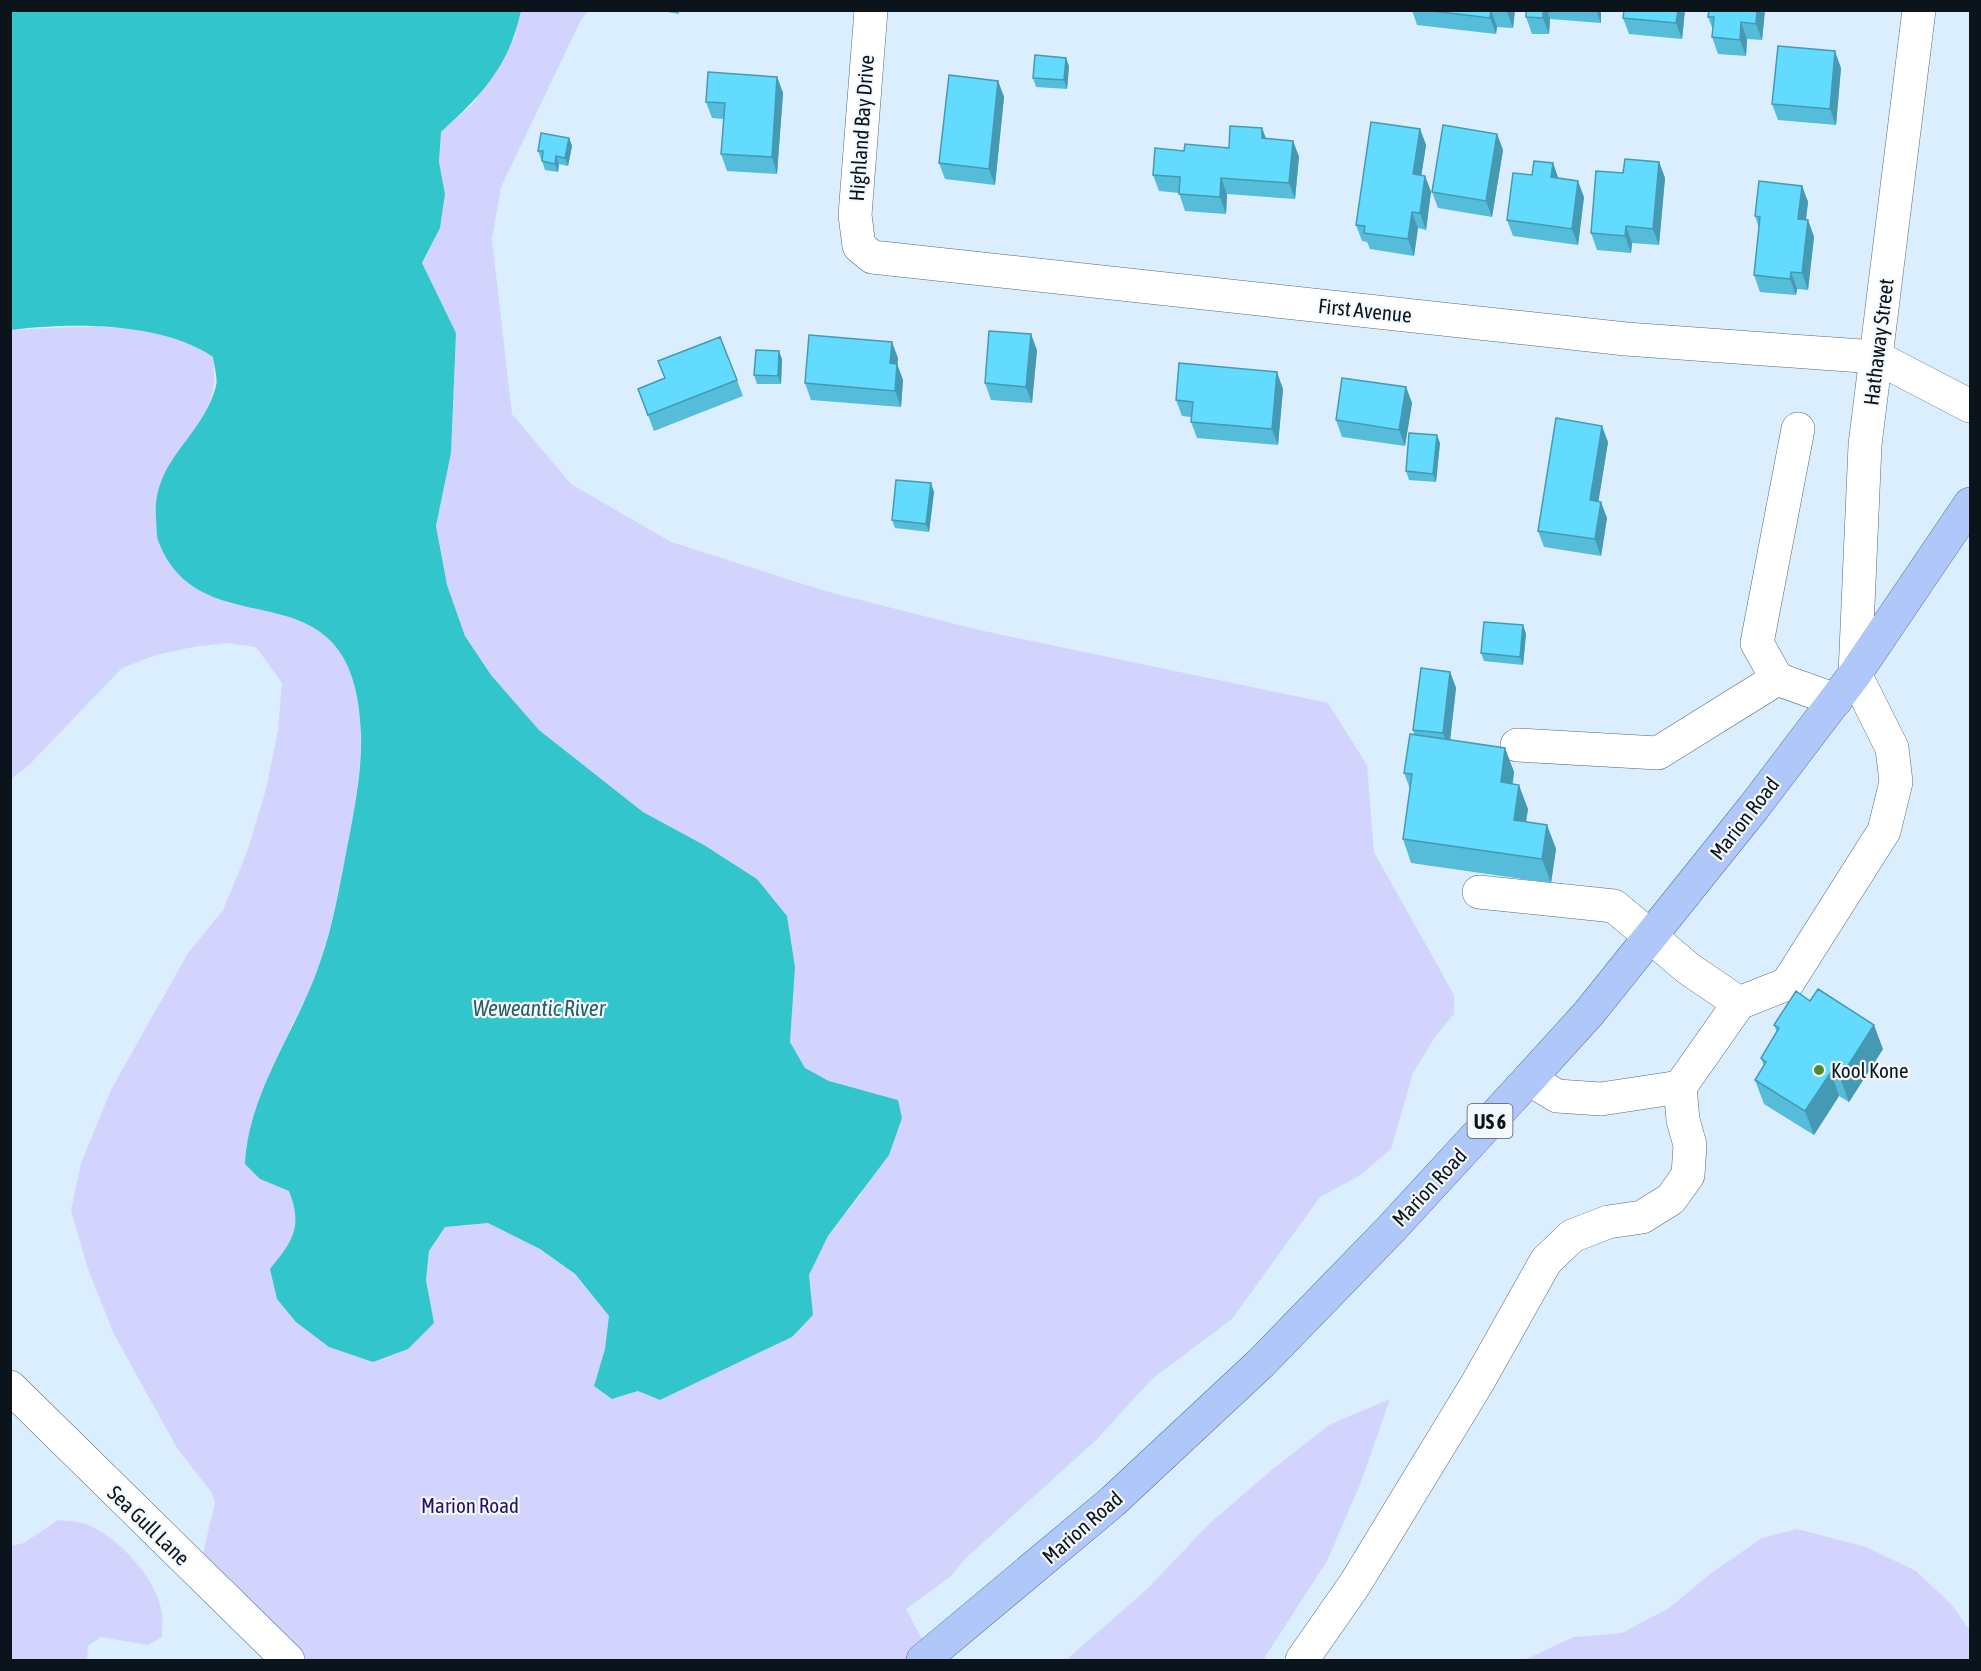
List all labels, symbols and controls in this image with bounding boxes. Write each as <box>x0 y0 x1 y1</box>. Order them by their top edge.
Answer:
street label: Highland Bay Drive <box>844 54 878 202</box>
street label: Hathaway Street <box>1858 277 1898 407</box>
street label: First Avenue <box>1317 293 1413 327</box>
street label: Marion Road <box>1704 772 1784 864</box>
water label: Weweantic River <box>473 995 607 1021</box>
place label: Kool Kone <box>1831 1058 1909 1082</box>
marker: Kool Kone <box>1812 1063 1826 1077</box>
road number: US 6 <box>1468 1104 1512 1138</box>
street label: Marion Road <box>1387 1143 1471 1231</box>
street label: Sea Gull Lane <box>103 1480 195 1570</box>
street label: Marion Road <box>1037 1486 1127 1568</box>
park label: Marion Road <box>421 1493 519 1517</box>

